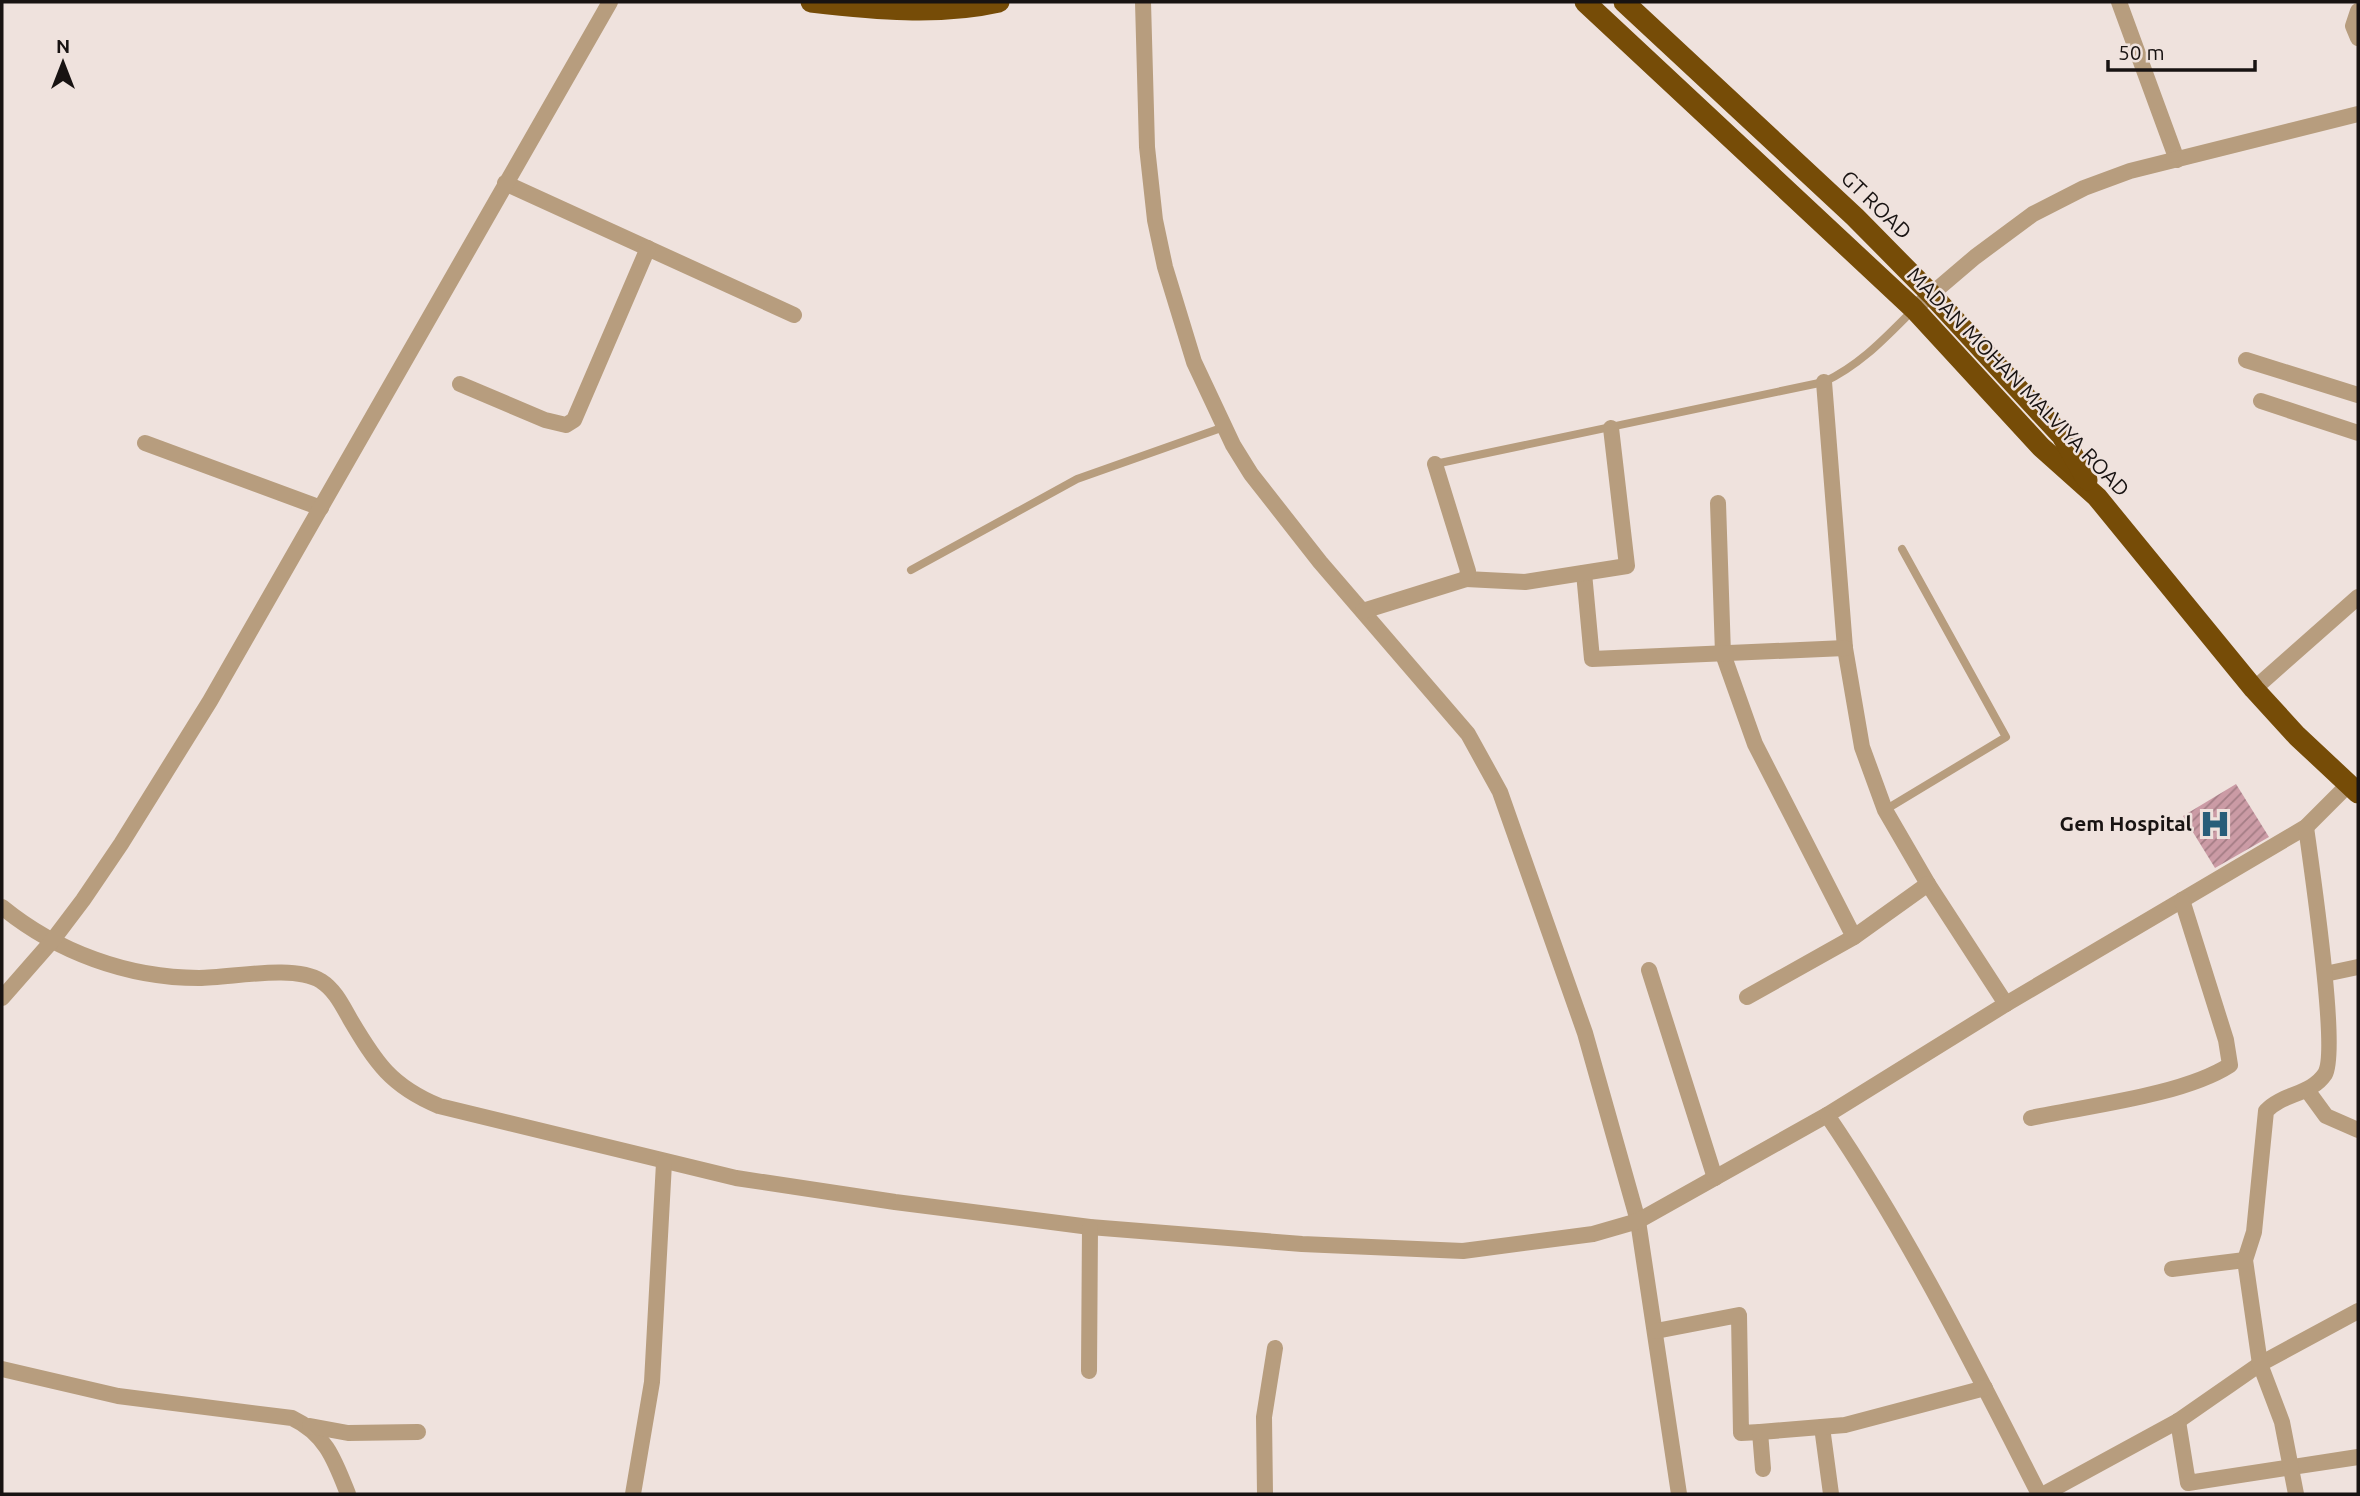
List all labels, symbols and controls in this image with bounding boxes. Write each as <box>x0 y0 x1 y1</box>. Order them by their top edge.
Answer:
north arrow <box>28 28 98 98</box>
scale bar <box>2108 28 2255 72</box>
text: N <box>56 35 70 57</box>
text: 50 m <box>2118 40 2165 64</box>
street label: GT ROAD <box>1837 165 1917 243</box>
street label: MADAN MOHAN MALVIYA ROAD <box>1903 262 2135 501</box>
hospital icon: Gem Hospital <box>2198 807 2232 841</box>
place label: Gem Hospital <box>2060 811 2192 835</box>

